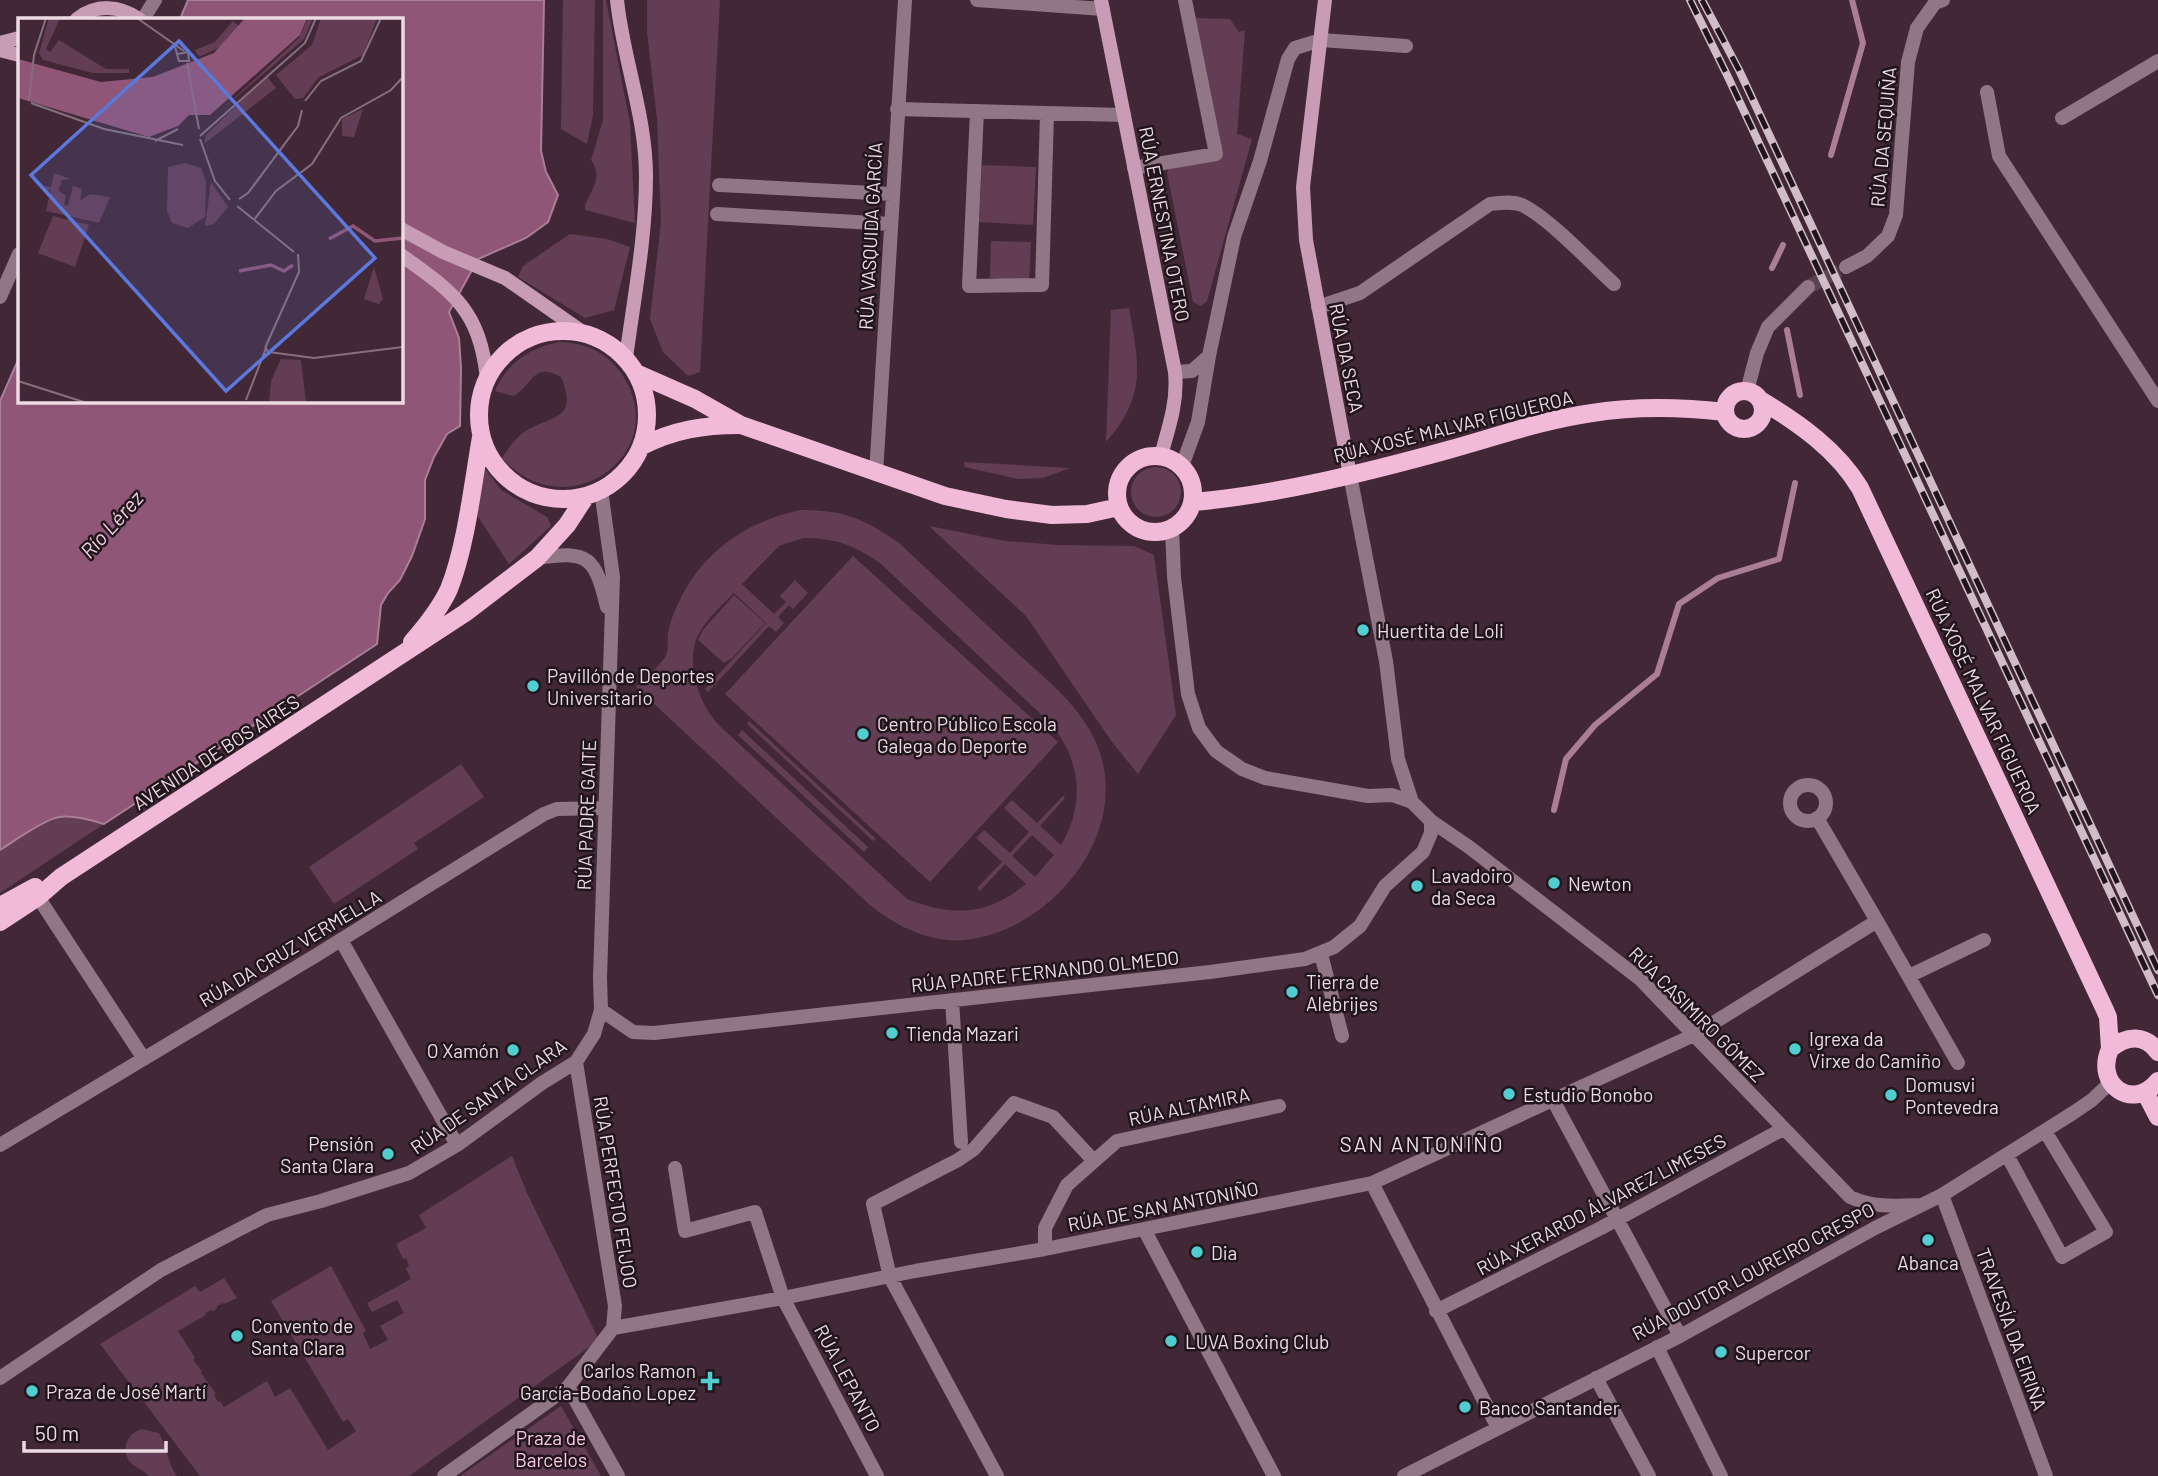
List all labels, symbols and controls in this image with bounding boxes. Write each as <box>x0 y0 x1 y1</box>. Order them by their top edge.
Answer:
inset map <box>18 18 402 402</box>
street label: RÚA DA SEQUIÑA <box>1865 66 1901 208</box>
street label: RÚA ERNESTINA OTERO <box>1135 124 1195 324</box>
street label: RÚA VASQUIDA GARCÍA <box>854 141 886 331</box>
street label: RÚA DA SECA <box>1325 301 1369 415</box>
street label: RÚA XOSÉ MALVAR FIGUEROA <box>1331 385 1575 467</box>
water label: Río Lérez <box>74 485 148 563</box>
street label: RÚA XOSÉ MALVAR FIGUEROA <box>1922 585 2046 817</box>
place label: Huertita de Loli <box>1377 619 1504 642</box>
marker: Huertita de Loli <box>1355 622 1371 638</box>
place label: Pavillón de Deportes Universitario <box>547 664 714 709</box>
marker: Pavillón de Deportes Universitario <box>525 678 541 694</box>
street label: AVENIDA DE BOS AIRES <box>128 690 304 814</box>
place label: Centro Público Escola Galega do Deporte <box>877 712 1057 757</box>
marker: Centro Público Escola Galega do Deporte <box>855 726 871 742</box>
street label: RÚA PADRE GAITE <box>572 739 600 891</box>
place label: Lavadoiro da Seca <box>1431 864 1513 909</box>
place label: Newton <box>1568 872 1632 895</box>
marker: Newton <box>1546 875 1562 891</box>
marker: Lavadoiro da Seca <box>1409 878 1425 894</box>
street label: RÚA DA CRUZ VERMELLA <box>195 884 385 1012</box>
street label: RÚA CASIMIRO GÓMEZ <box>1624 941 1770 1087</box>
street label: RÚA PADRE FERNANDO OLMEDO <box>910 945 1180 997</box>
place label: Tierra de Alebrijes <box>1306 970 1379 1015</box>
marker: Tierra de Alebrijes <box>1284 984 1300 1000</box>
place label: Tienda Mazari <box>906 1022 1019 1045</box>
marker: Tienda Mazari <box>884 1025 900 1041</box>
place label: Igrexa da Virxe do Camiño <box>1809 1027 1941 1072</box>
street label: RÚA DE SANTA CLARA <box>406 1033 570 1159</box>
place label: O Xamón <box>427 1039 499 1062</box>
marker: Igrexa da Virxe do Camiño <box>1787 1041 1803 1057</box>
marker: O Xamón <box>505 1042 521 1058</box>
place label: Domusvi Pontevedra <box>1905 1073 1999 1118</box>
street label: RÚA ALTAMIRA <box>1126 1082 1252 1130</box>
place label: Estudio Bonobo <box>1523 1083 1653 1106</box>
marker: Estudio Bonobo <box>1501 1086 1517 1102</box>
marker: Domusvi Pontevedra <box>1883 1087 1899 1103</box>
street label: RÚA PERFECTO FEIJOO <box>589 1094 643 1290</box>
street label: RÚA XERARDO ÁLVAREZ LIMESES <box>1472 1128 1730 1280</box>
district label: SAN ANTONIÑO <box>1339 1131 1505 1156</box>
place label: Pensión Santa Clara <box>280 1132 374 1177</box>
marker: Pensión Santa Clara <box>380 1146 396 1162</box>
street label: RÚA DE SAN ANTONIÑO <box>1066 1176 1260 1236</box>
street label: RÚA DOUTOR LOUREIRO CRESPO <box>1628 1197 1878 1345</box>
marker: Abanca <box>1920 1232 1936 1248</box>
place label: Dia <box>1211 1241 1237 1264</box>
marker: Dia <box>1189 1244 1205 1260</box>
street label: TRAVESÍA DA EIRIÑA <box>1972 1244 2052 1414</box>
place label: Abanca <box>1897 1251 1959 1274</box>
place label: Convento de Santa Clara <box>251 1314 353 1359</box>
street label: RÚA LEPANTO <box>810 1320 886 1436</box>
marker: Convento de Santa Clara <box>229 1328 245 1344</box>
place label: LUVA Boxing Club <box>1185 1330 1329 1353</box>
marker: LUVA Boxing Club <box>1163 1333 1179 1349</box>
place label: Supercor <box>1735 1341 1811 1364</box>
marker: Supercor <box>1713 1344 1729 1360</box>
place label: Carlos Ramon García-Bodaño Lopez <box>520 1359 696 1404</box>
marker: Carlos Ramon García-Bodaño Lopez <box>702 1373 718 1389</box>
place label: Praza de José Martí <box>46 1380 206 1403</box>
marker: Praza de José Martí <box>24 1383 40 1399</box>
place label: Banco Santander <box>1479 1396 1620 1419</box>
marker: Banco Santander <box>1457 1399 1473 1415</box>
scale bar <box>24 1410 166 1454</box>
text: 50 m <box>35 1420 79 1445</box>
park label: Praza de Barcelos <box>515 1426 587 1471</box>

